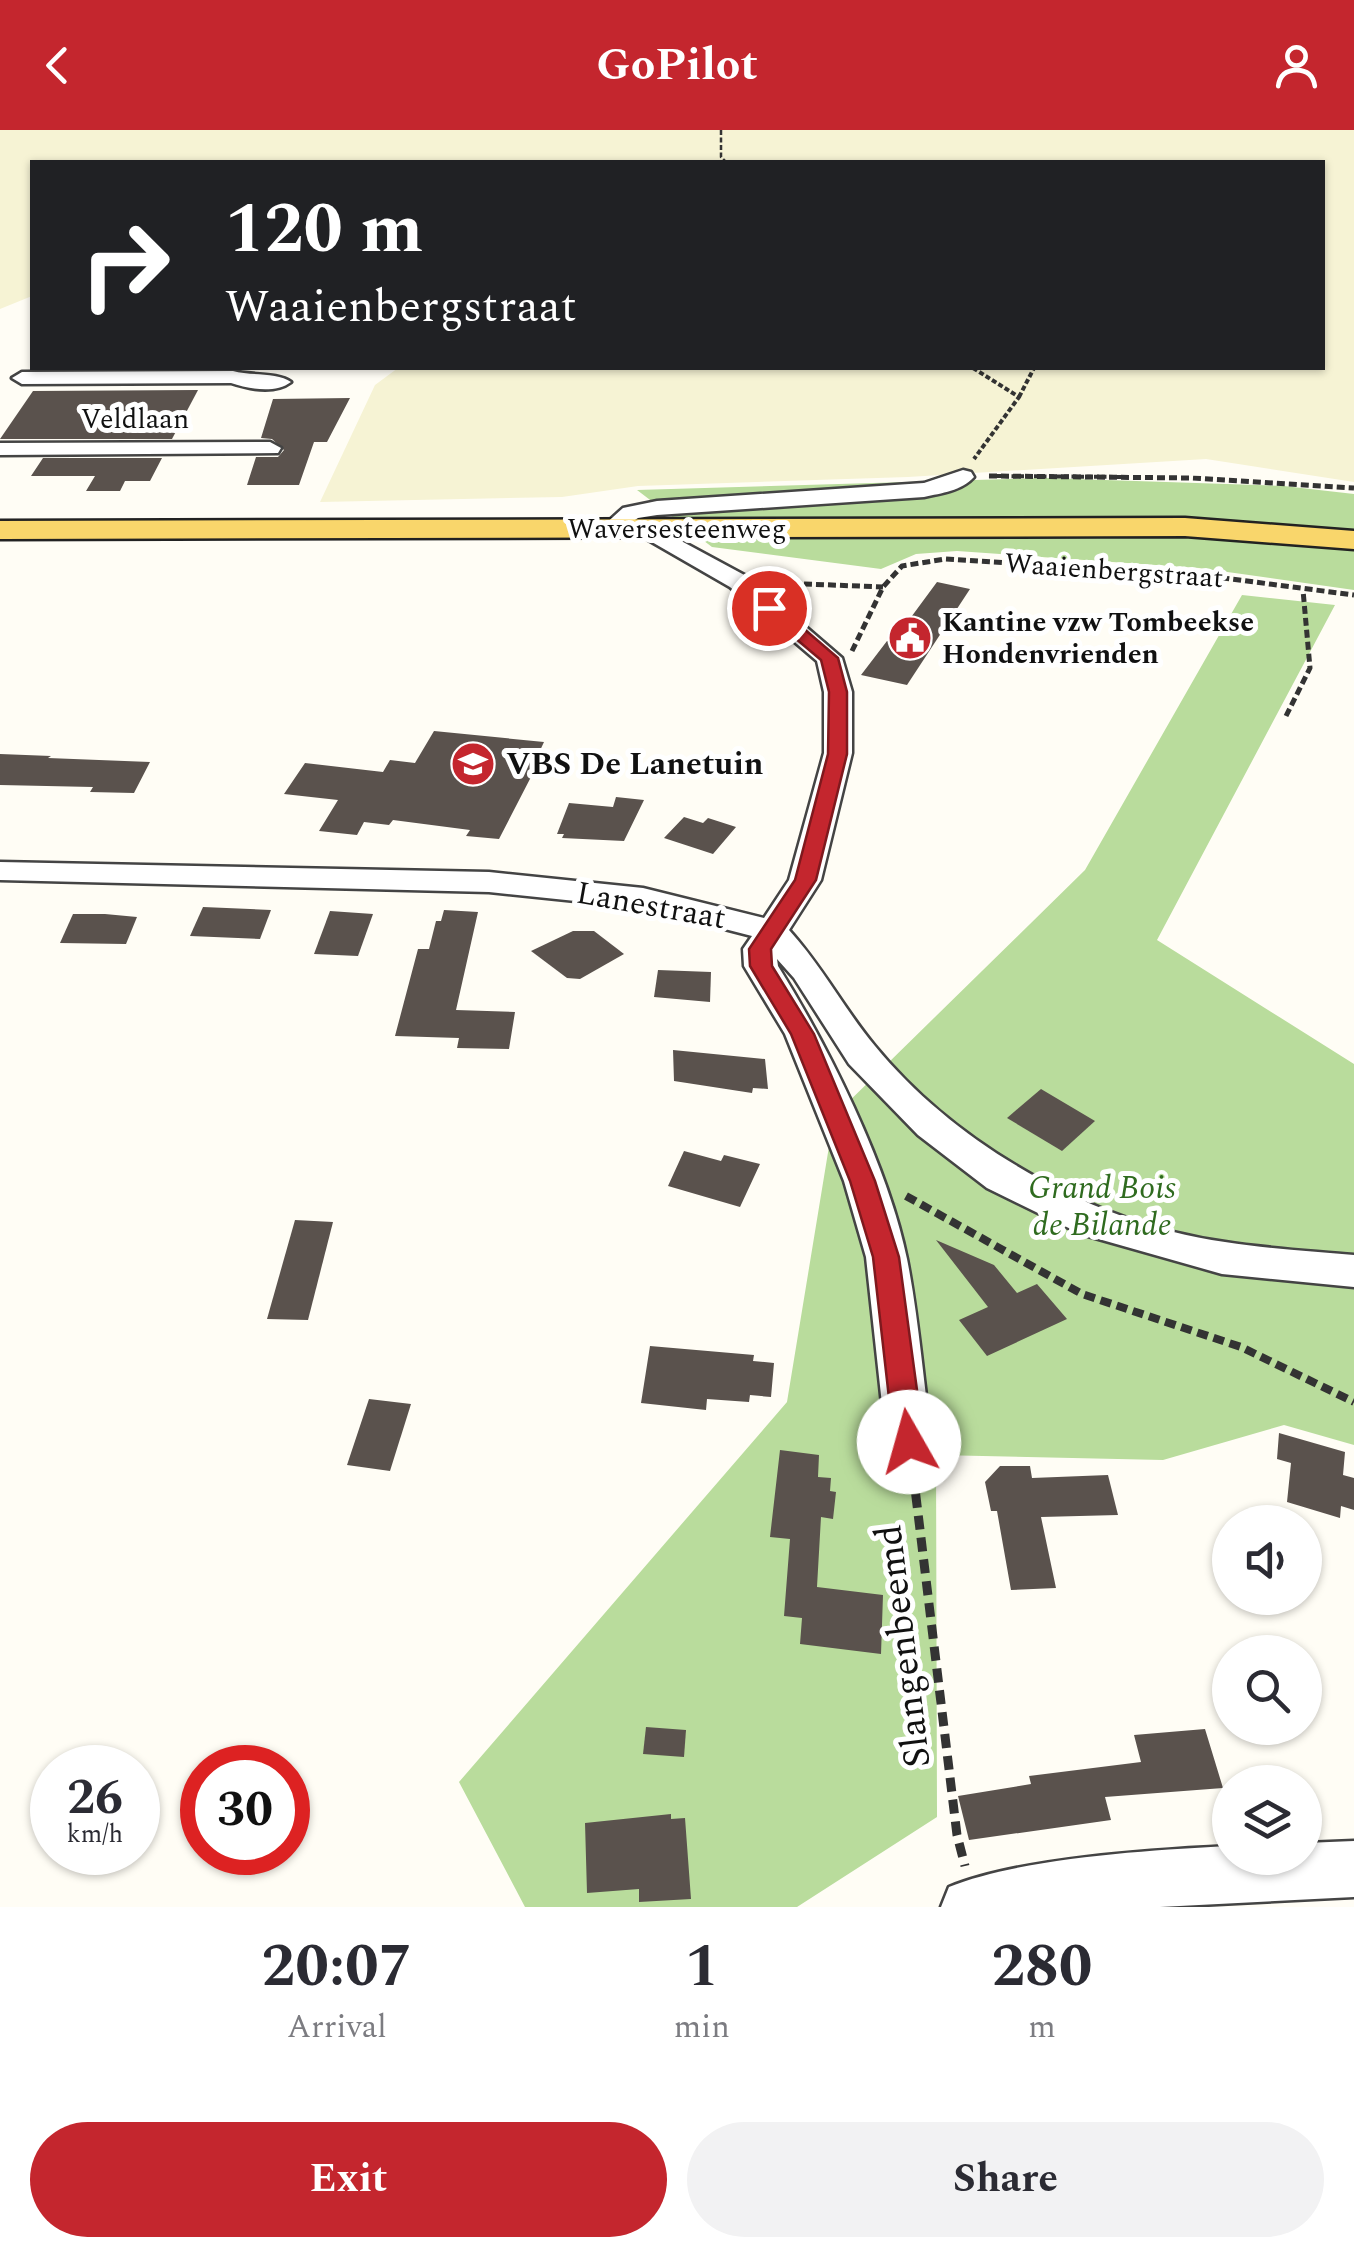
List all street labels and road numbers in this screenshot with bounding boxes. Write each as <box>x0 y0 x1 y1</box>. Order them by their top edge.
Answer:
street label: Veldlaan <box>81 398 189 441</box>
street label: Waversesteenweg <box>567 508 787 551</box>
street label: Waaienbergstraat <box>1003 542 1225 600</box>
street label: Lanestraat <box>572 869 730 943</box>
street label: Slangenbeemd <box>860 1521 948 1771</box>

